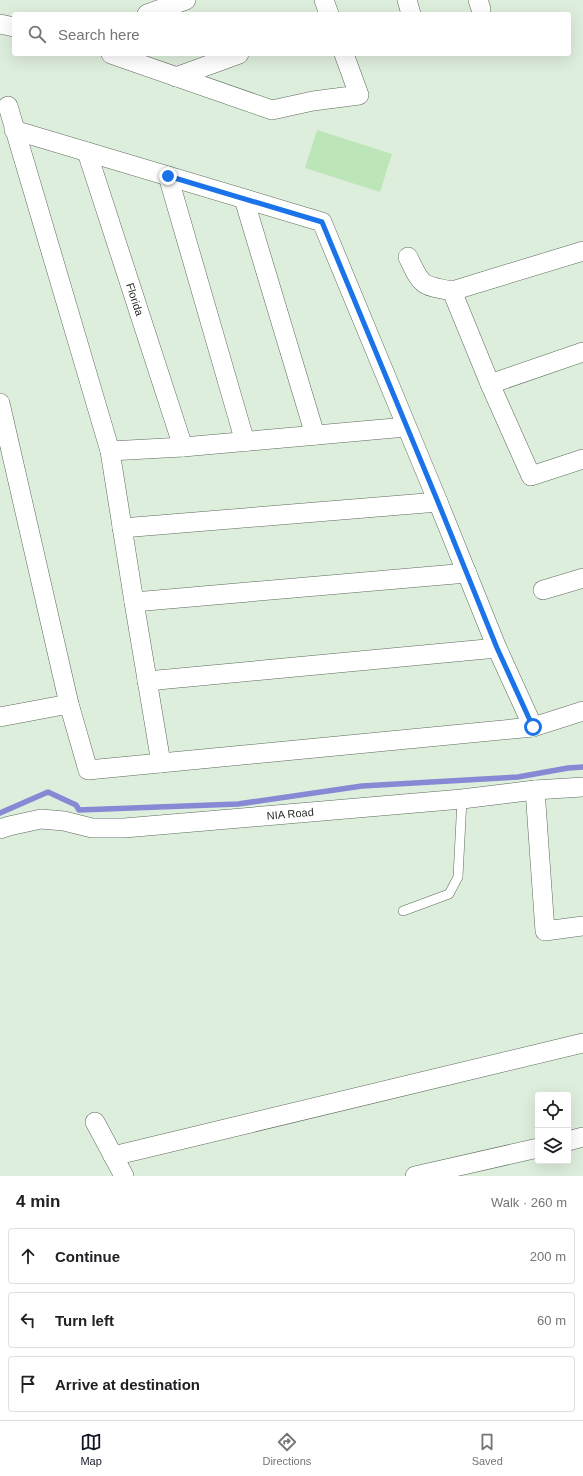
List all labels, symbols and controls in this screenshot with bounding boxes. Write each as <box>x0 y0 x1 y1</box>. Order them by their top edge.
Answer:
search box <box>12 12 571 56</box>
icon: search <box>26 23 48 45</box>
text: Search here <box>58 26 140 43</box>
route end <box>159 167 177 185</box>
street label: Florida <box>124 282 146 318</box>
route start <box>524 718 542 736</box>
street label: NIA Road <box>266 806 314 822</box>
map controls <box>535 1092 571 1164</box>
button: locate <box>535 1092 571 1128</box>
button: layers <box>535 1128 571 1164</box>
text: 4 min <box>16 1192 60 1211</box>
text: Walk · 260 m <box>491 1195 567 1210</box>
icon: ahead <box>17 1245 39 1267</box>
text: Continue <box>55 1248 120 1265</box>
text: 200 m <box>530 1249 566 1264</box>
icon: left <box>17 1309 39 1331</box>
text: Turn left <box>55 1312 114 1329</box>
text: 60 m <box>537 1313 566 1328</box>
icon: arrive <box>17 1373 39 1395</box>
text: Arrive at destination <box>55 1376 200 1393</box>
tab: Map <box>80 1431 102 1467</box>
tab: Directions <box>262 1431 311 1467</box>
tab: Saved <box>472 1431 503 1467</box>

